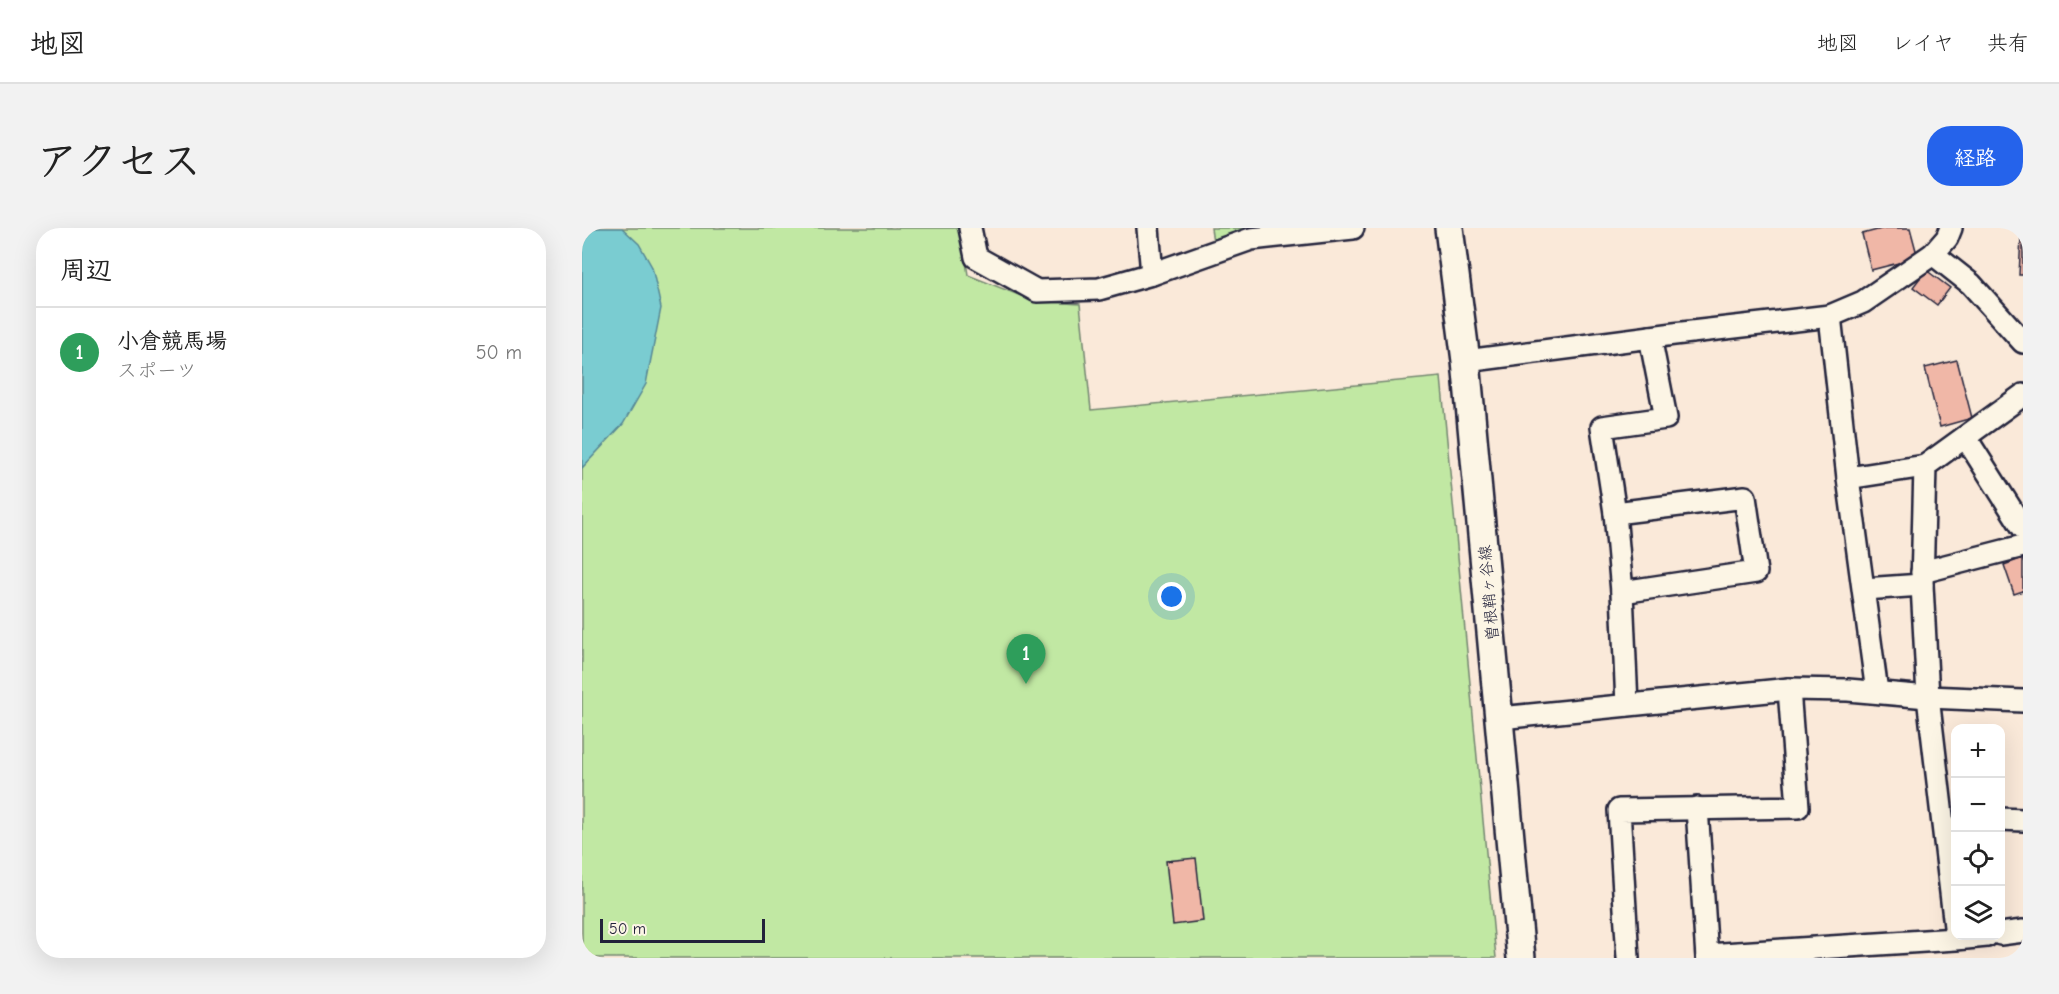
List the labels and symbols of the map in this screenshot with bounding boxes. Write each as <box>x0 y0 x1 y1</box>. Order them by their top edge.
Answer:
street label: 曽根鞘ヶ谷線 <box>1476 544 1502 642</box>
your location <box>1157 582 1186 611</box>
pin: 1 <box>1006 634 1046 684</box>
scale bar <box>600 916 765 944</box>

